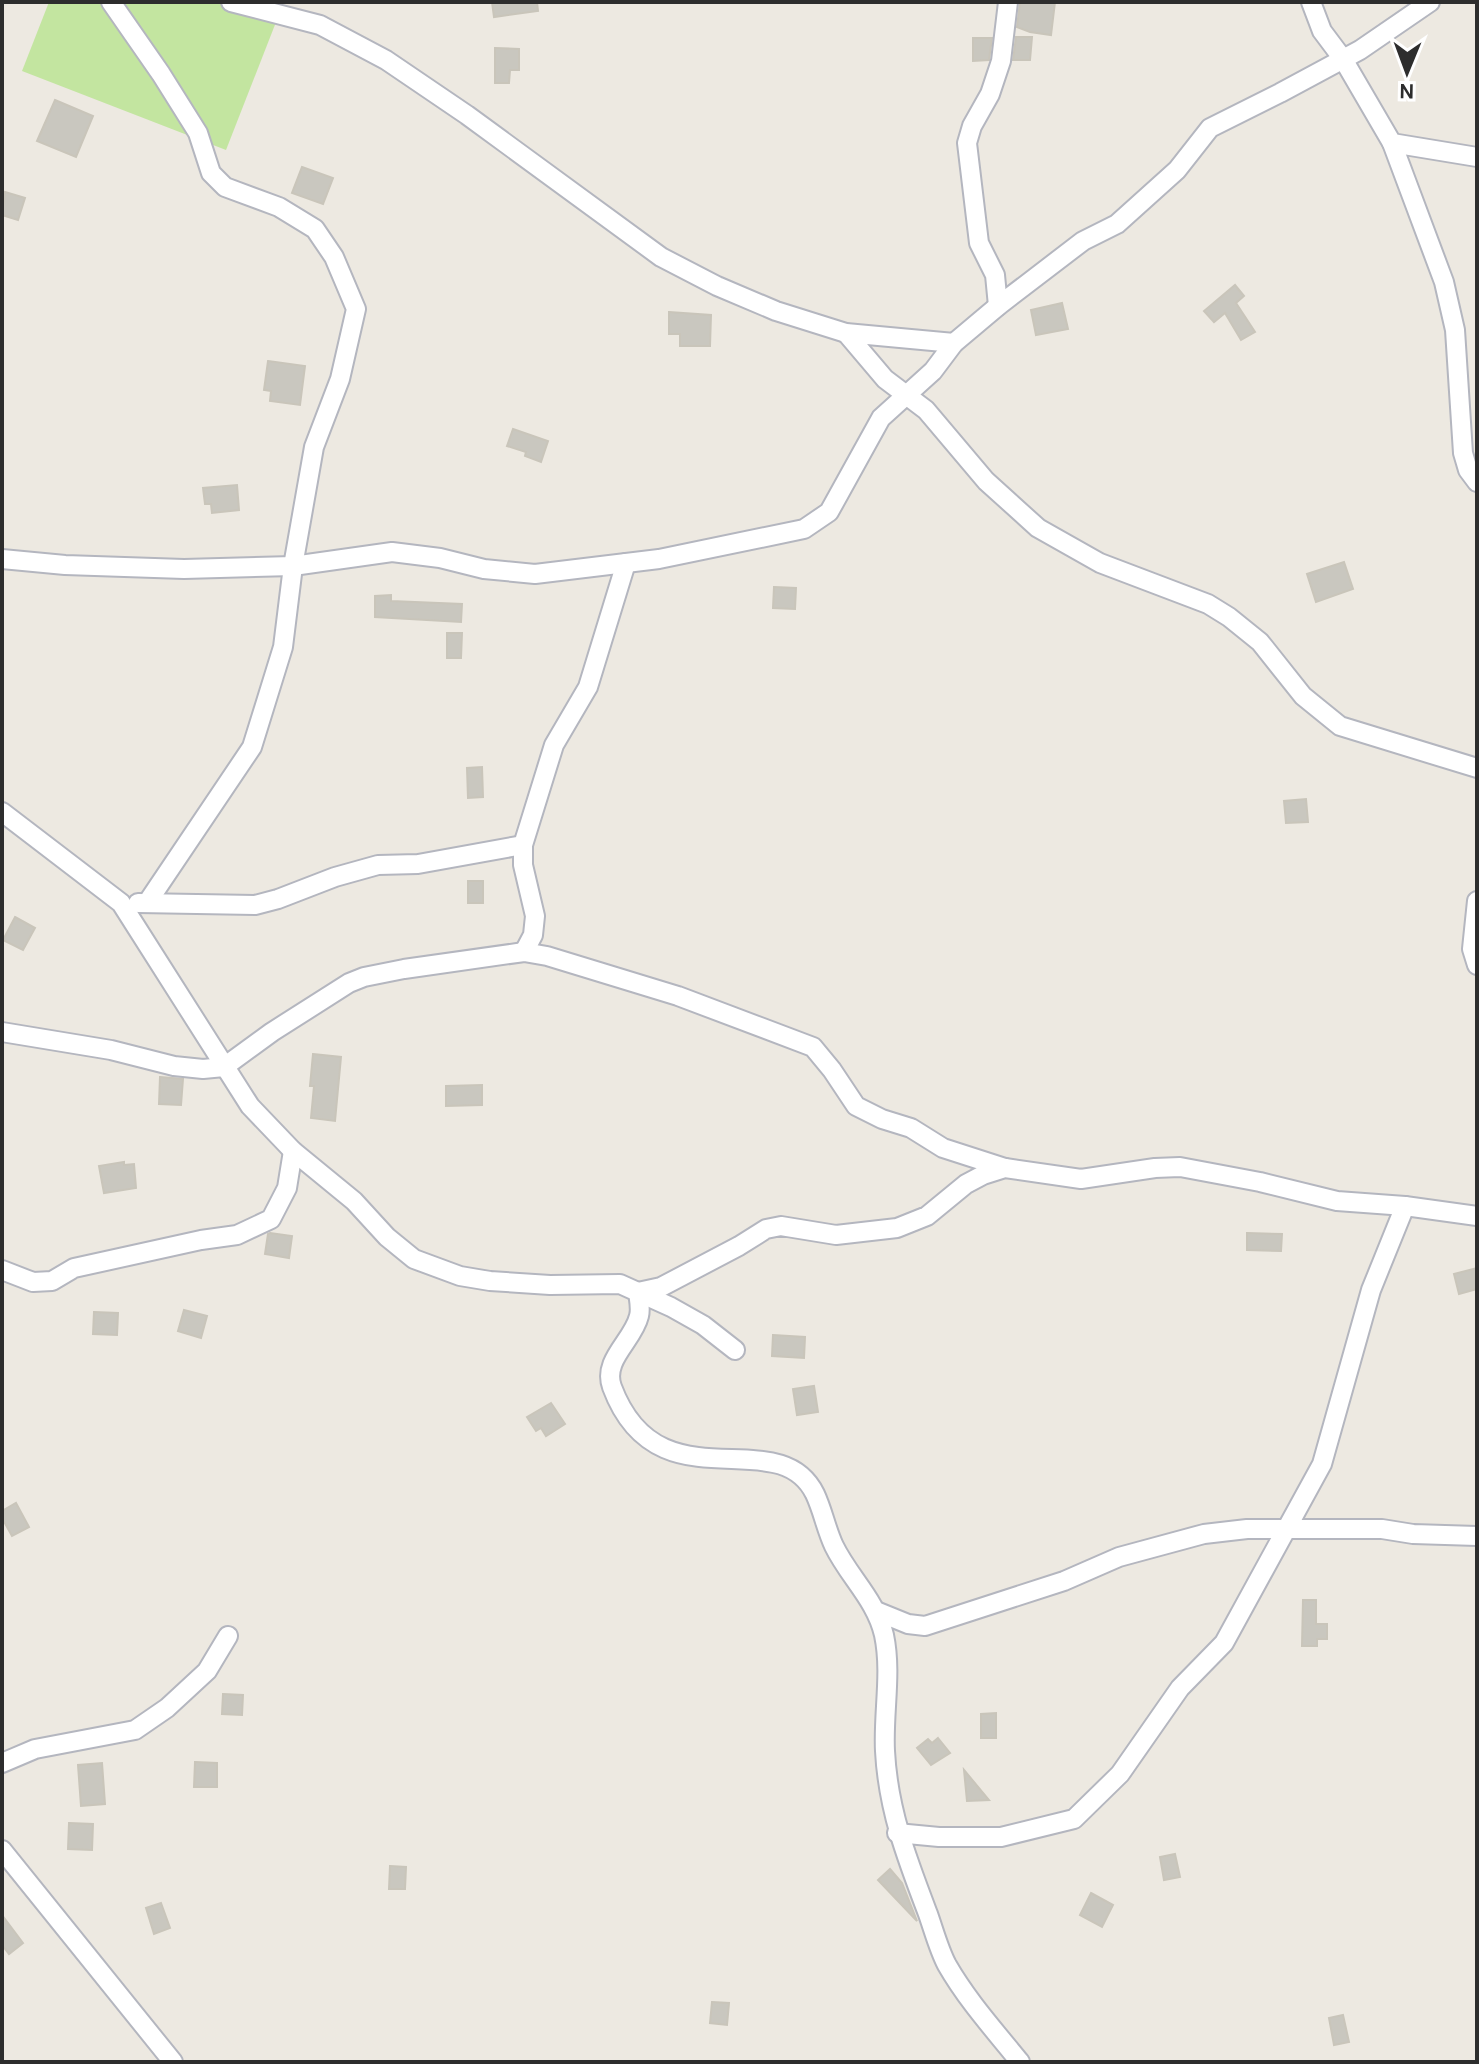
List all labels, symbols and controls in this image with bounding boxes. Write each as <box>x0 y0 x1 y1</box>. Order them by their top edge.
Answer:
north arrow <box>1367 32 1447 112</box>
text: N <box>1399 78 1415 104</box>

